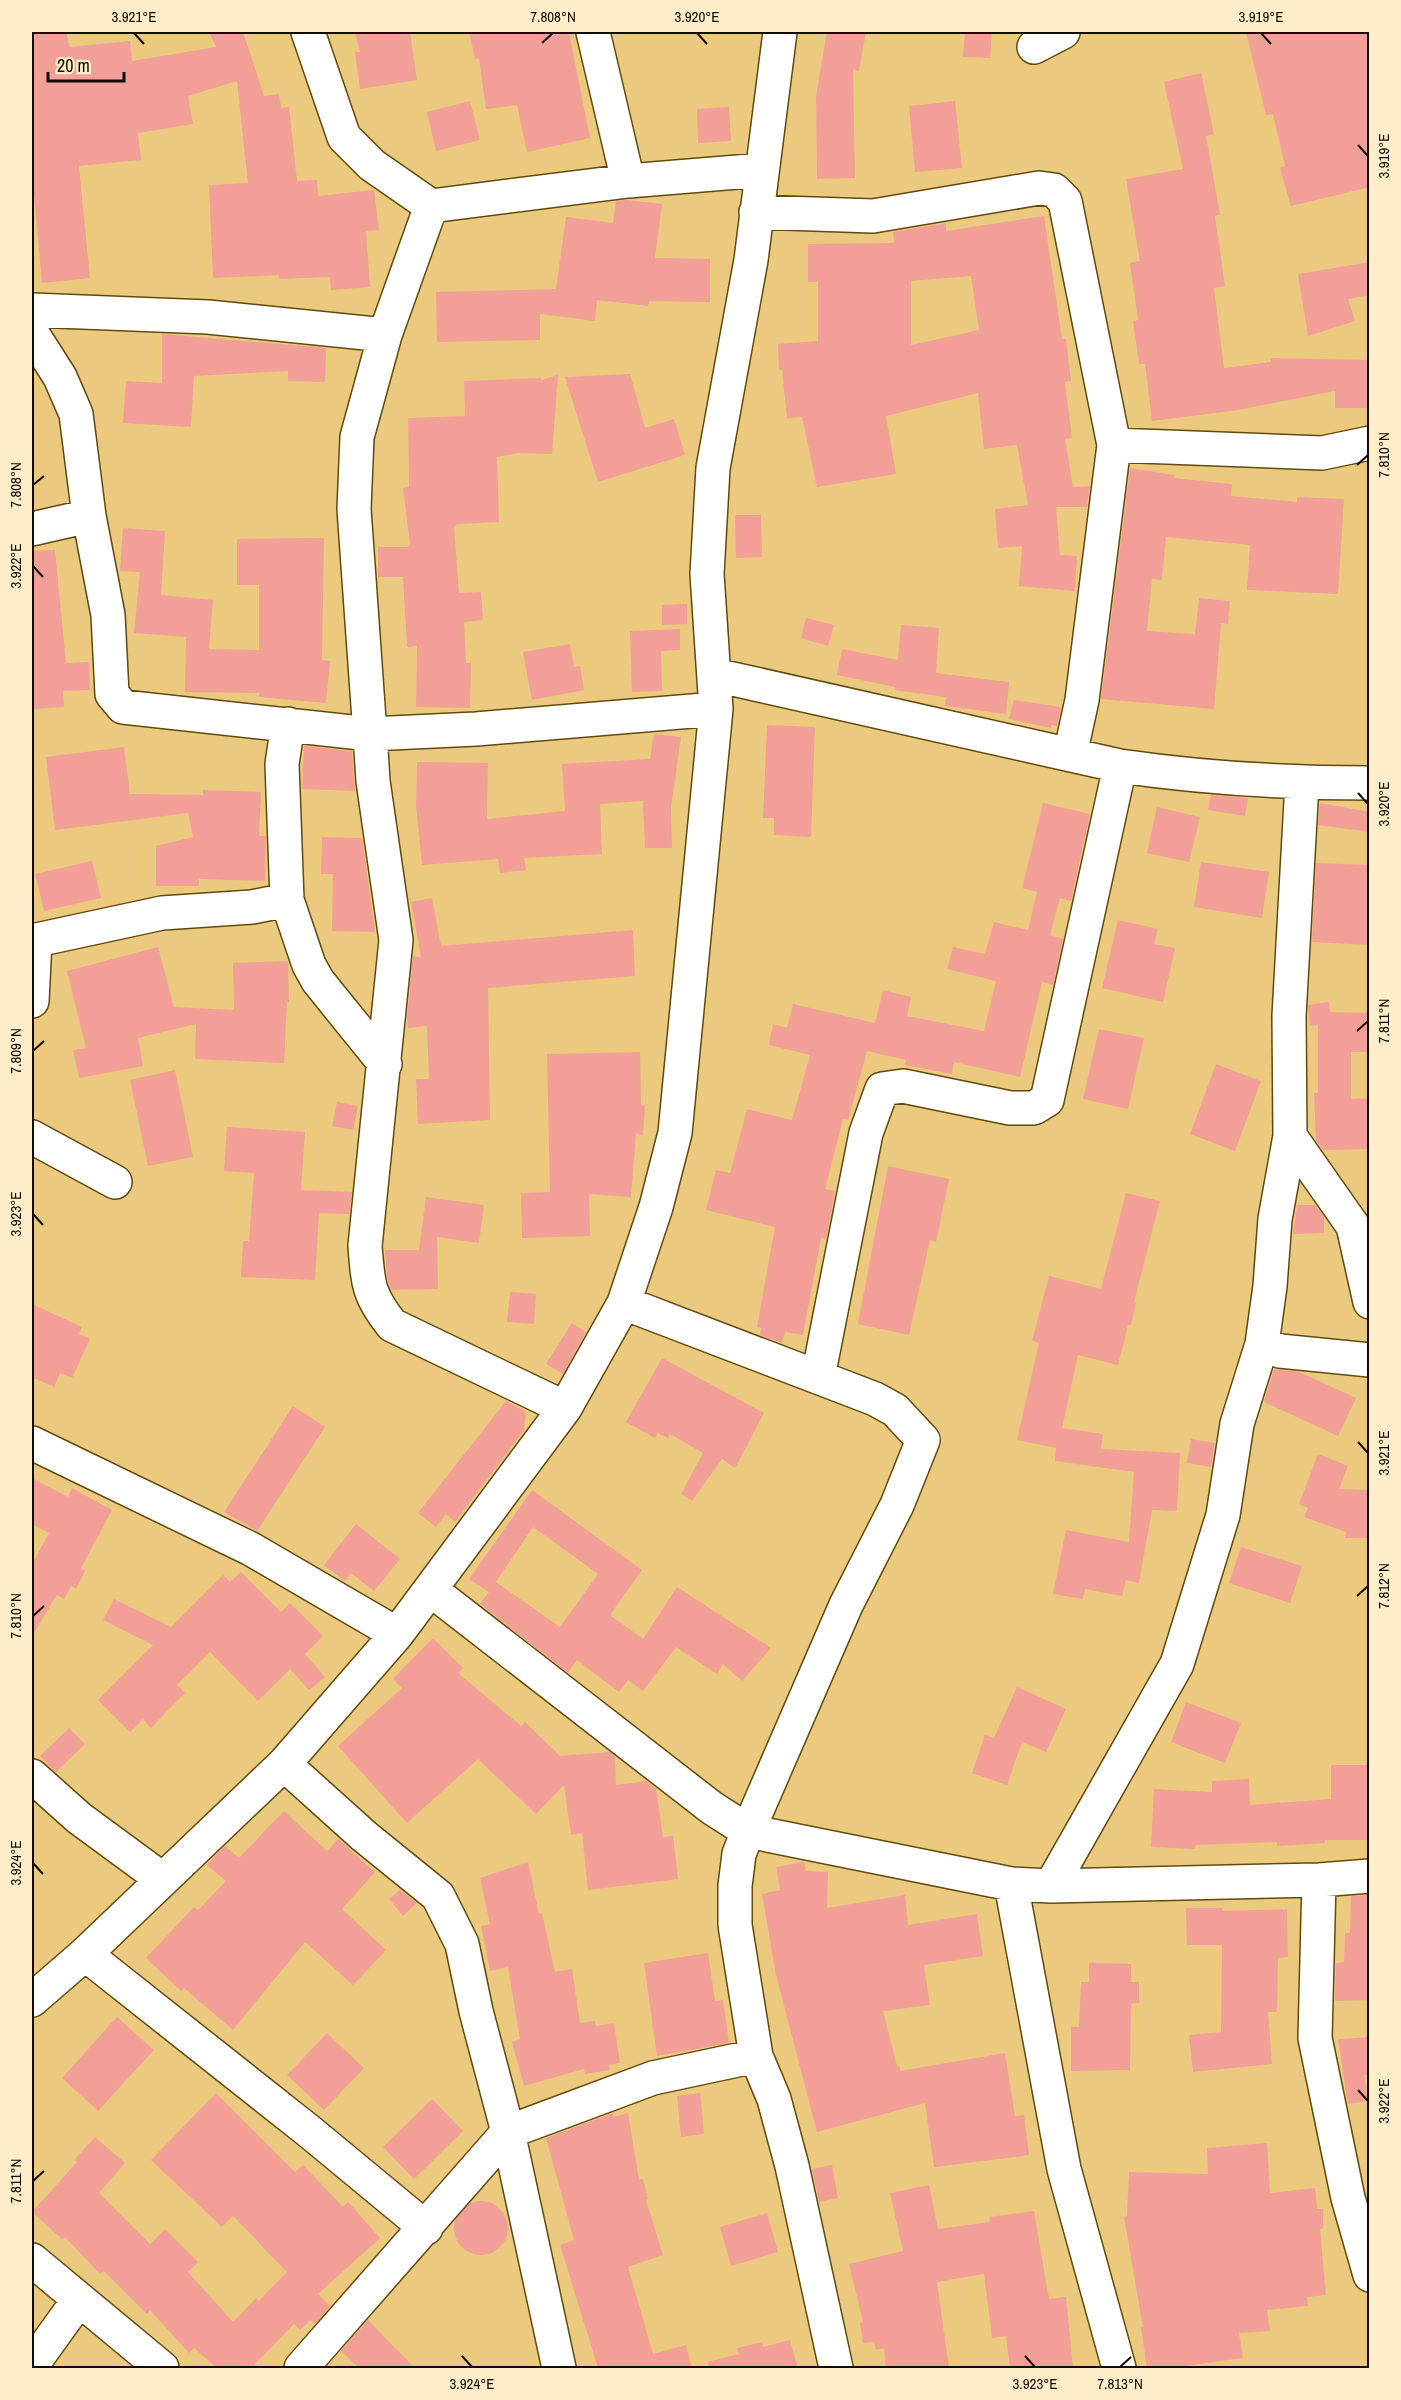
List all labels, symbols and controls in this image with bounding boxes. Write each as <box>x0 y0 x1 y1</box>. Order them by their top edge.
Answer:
text: 3.921°E <box>112 6 157 27</box>
text: 7.808°N <box>530 6 576 27</box>
text: 3.920°E <box>675 6 720 27</box>
text: 3.919°E <box>1239 6 1284 27</box>
scale bar <box>48 45 124 83</box>
text: 20 m <box>57 53 90 78</box>
text: 3.919°E <box>1373 134 1394 179</box>
text: 7.810°N <box>1373 432 1394 478</box>
text: 7.808°N <box>5 462 26 508</box>
text: 3.922°E <box>5 544 26 589</box>
text: 3.920°E <box>1373 782 1394 827</box>
text: 7.811°N <box>1373 999 1394 1043</box>
text: 7.809°N <box>5 1028 26 1074</box>
text: 3.923°E <box>5 1192 26 1237</box>
text: 3.921°E <box>1373 1431 1394 1476</box>
text: 7.812°N <box>1373 1563 1394 1609</box>
text: 7.810°N <box>5 1593 26 1639</box>
text: 3.924°E <box>5 1841 26 1886</box>
text: 3.922°E <box>1373 2079 1394 2124</box>
text: 7.811°N <box>5 2159 26 2203</box>
text: 3.924°E <box>450 2373 495 2394</box>
text: 3.923°E <box>1013 2373 1058 2394</box>
text: 7.813°N <box>1097 2373 1143 2394</box>

